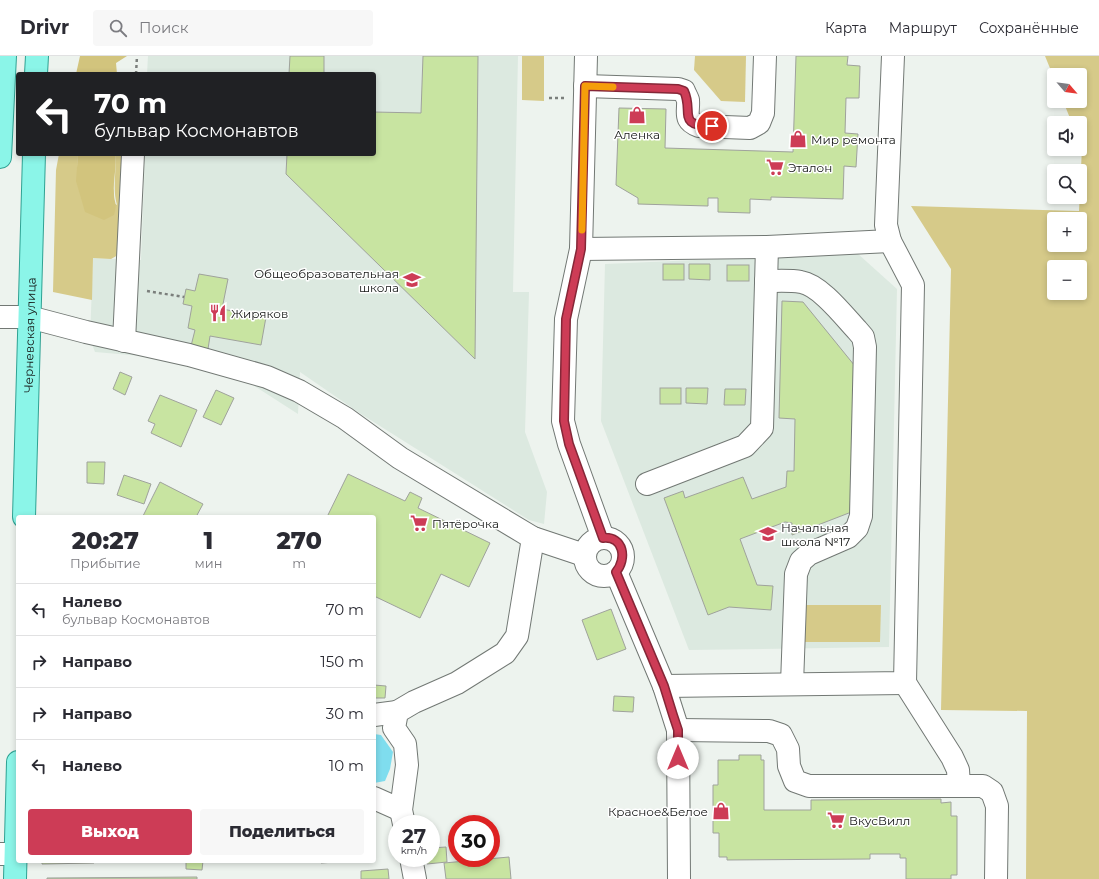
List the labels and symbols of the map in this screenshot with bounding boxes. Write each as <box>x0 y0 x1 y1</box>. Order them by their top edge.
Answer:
north arrow <box>1047 68 1087 108</box>
shop icon: Аленка <box>627 105 647 125</box>
pin <box>695 109 729 143</box>
place label: Аленка <box>614 127 660 142</box>
shop icon: Мир ремонта <box>788 129 808 149</box>
place label: Мир ремонта <box>811 132 896 147</box>
supermarket icon: Эталон <box>765 157 785 177</box>
place label: Эталон <box>788 160 832 175</box>
place label: Общеобразовательная школа <box>254 266 399 295</box>
school or university icon: Общеобразовательная школа <box>402 270 422 290</box>
street label: Черневская улица <box>20 277 38 393</box>
restaurant icon: Жиряков <box>208 303 228 323</box>
place label: Жиряков <box>231 306 288 321</box>
supermarket icon: Пятёрочка <box>409 513 429 533</box>
place label: Пятёрочка <box>432 516 499 531</box>
place label: Начальная школа №17 <box>781 520 850 549</box>
school or university icon: Начальная школа №17 <box>758 524 778 544</box>
position arrow <box>657 737 699 779</box>
shop icon: Красное&Белое <box>711 801 731 821</box>
place label: Красное&Белое <box>608 804 708 819</box>
supermarket icon: ВкусВилл <box>826 810 846 830</box>
place label: ВкусВилл <box>849 813 910 828</box>
speed limit sign: 30 <box>448 815 500 867</box>

